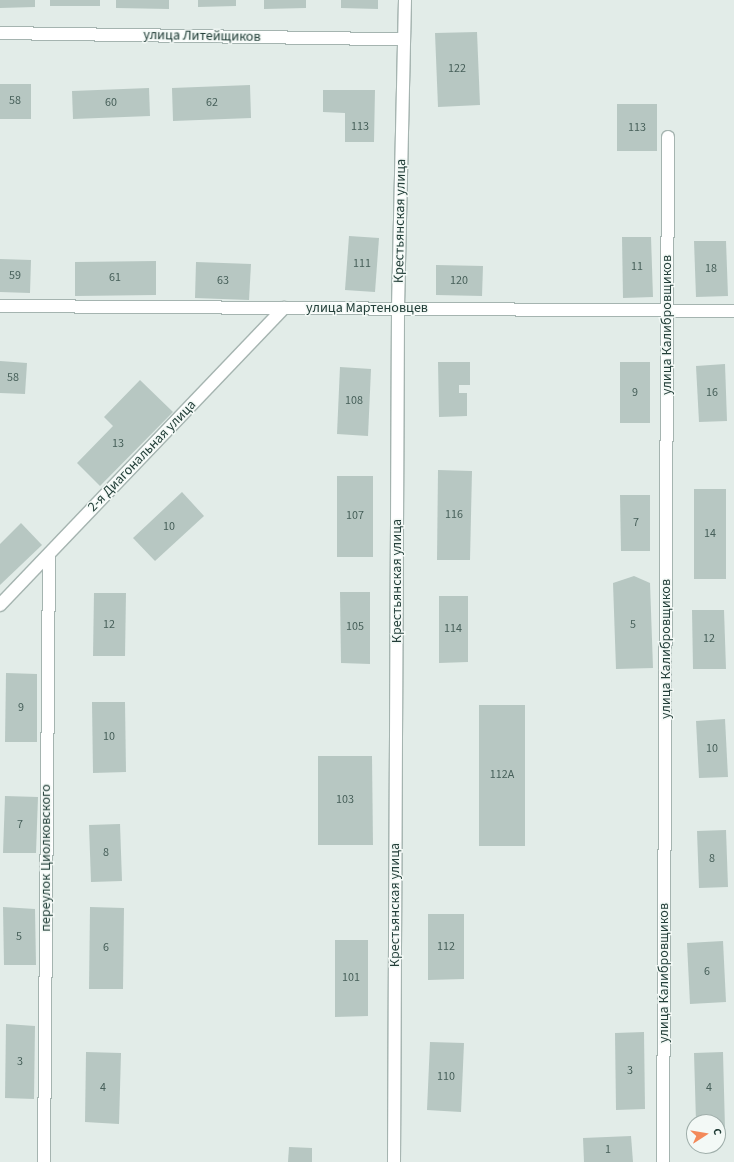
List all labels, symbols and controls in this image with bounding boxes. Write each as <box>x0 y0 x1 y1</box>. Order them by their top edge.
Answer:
street label: улица Литейщиков <box>143 27 261 45</box>
house number: 122 <box>448 62 466 76</box>
house number: 58 <box>9 94 21 108</box>
house number: 60 <box>105 96 117 110</box>
house number: 62 <box>206 96 218 110</box>
house number: 113 <box>351 120 369 134</box>
house number: 113 <box>628 121 646 135</box>
street label: Крестьянская улица <box>391 159 409 283</box>
street label: улица Калибровщиков <box>659 255 675 395</box>
house number: 111 <box>353 257 371 271</box>
house number: 11 <box>631 260 643 274</box>
house number: 18 <box>705 262 717 276</box>
house number: 59 <box>9 269 21 283</box>
house number: 61 <box>109 271 121 285</box>
house number: 63 <box>217 274 229 288</box>
house number: 120 <box>450 274 468 288</box>
street label: улица Мартеновцев <box>306 300 428 316</box>
house number: 58 <box>7 371 19 385</box>
house number: 9 <box>632 386 638 400</box>
house number: 16 <box>706 386 718 400</box>
house number: 108 <box>345 394 363 408</box>
street label: 2-я Диагональная улица <box>84 397 200 515</box>
house number: 13 <box>112 437 124 451</box>
house number: 116 <box>445 508 463 522</box>
house number: 107 <box>346 509 364 523</box>
house number: 7 <box>633 516 639 530</box>
street label: Крестьянская улица <box>389 519 405 643</box>
house number: 10 <box>163 520 175 534</box>
house number: 14 <box>704 527 716 541</box>
street label: улица Калибровщиков <box>658 579 674 719</box>
house number: 12 <box>103 618 115 632</box>
house number: 5 <box>630 618 636 632</box>
house number: 105 <box>346 620 364 634</box>
house number: 114 <box>444 622 462 636</box>
house number: 12 <box>703 632 715 646</box>
house number: 9 <box>18 701 24 715</box>
house number: 10 <box>103 730 115 744</box>
house number: 10 <box>706 742 718 756</box>
house number: 112А <box>490 768 514 782</box>
street label: переулок Циолковского <box>38 784 54 932</box>
house number: 103 <box>336 793 354 807</box>
house number: 7 <box>17 818 23 832</box>
street label: Крестьянская улица <box>387 843 403 967</box>
house number: 8 <box>103 846 109 860</box>
house number: 8 <box>709 852 715 866</box>
street label: улица Калибровщиков <box>656 903 672 1043</box>
house number: 5 <box>16 930 22 944</box>
house number: 112 <box>437 940 455 954</box>
house number: 6 <box>103 941 109 955</box>
house number: 6 <box>704 965 710 979</box>
house number: 101 <box>342 971 360 985</box>
house number: 3 <box>17 1055 23 1069</box>
house number: 3 <box>627 1064 633 1078</box>
house number: 110 <box>437 1070 455 1084</box>
house number: 4 <box>100 1081 106 1095</box>
house number: 4 <box>706 1081 712 1095</box>
north arrow <box>686 1114 726 1154</box>
text: С <box>709 1127 725 1136</box>
house number: 1 <box>605 1143 611 1157</box>

